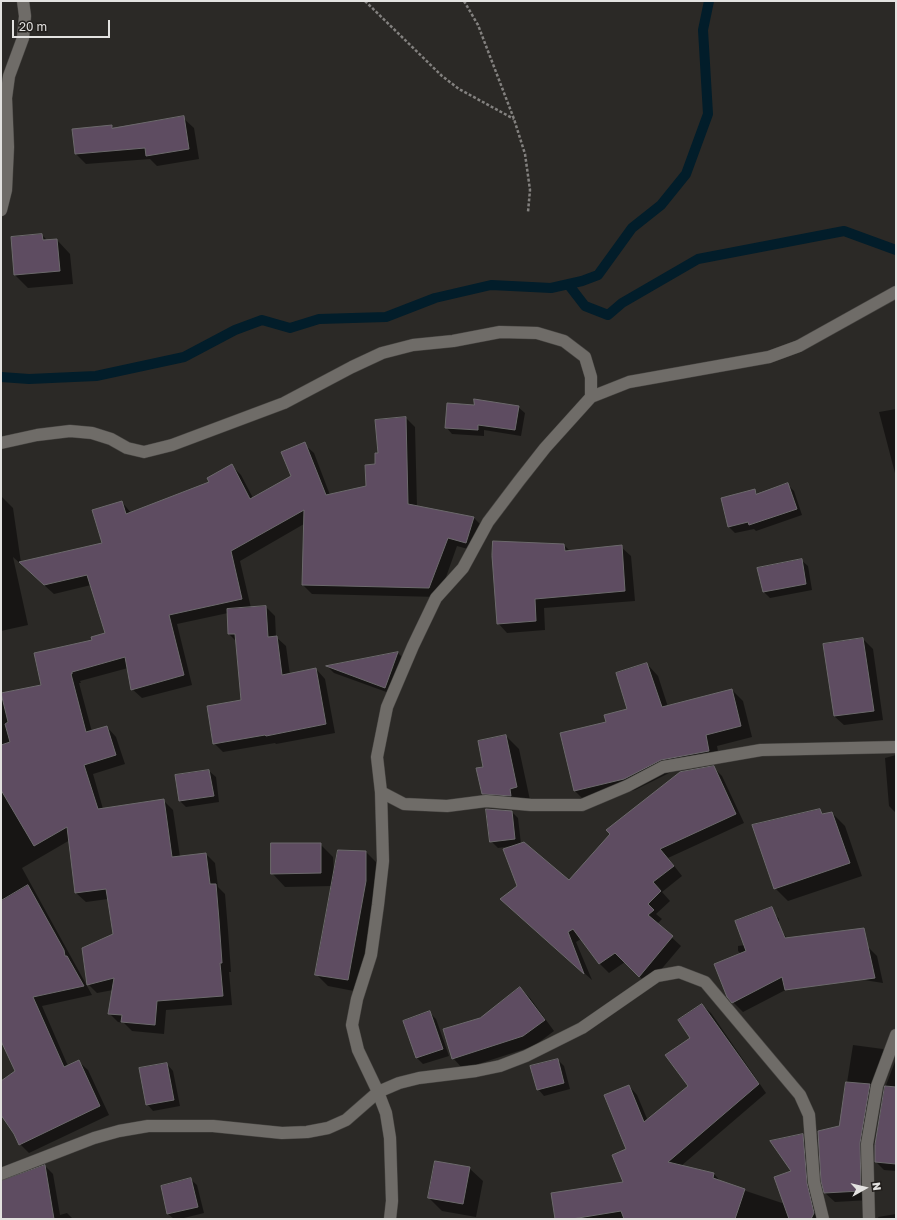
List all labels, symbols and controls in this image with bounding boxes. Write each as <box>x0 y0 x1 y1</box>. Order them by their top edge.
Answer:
scale bar <box>14 12 112 38</box>
text: 20 m <box>19 19 47 34</box>
north arrow <box>845 1168 885 1208</box>
text: N <box>870 1181 884 1191</box>

